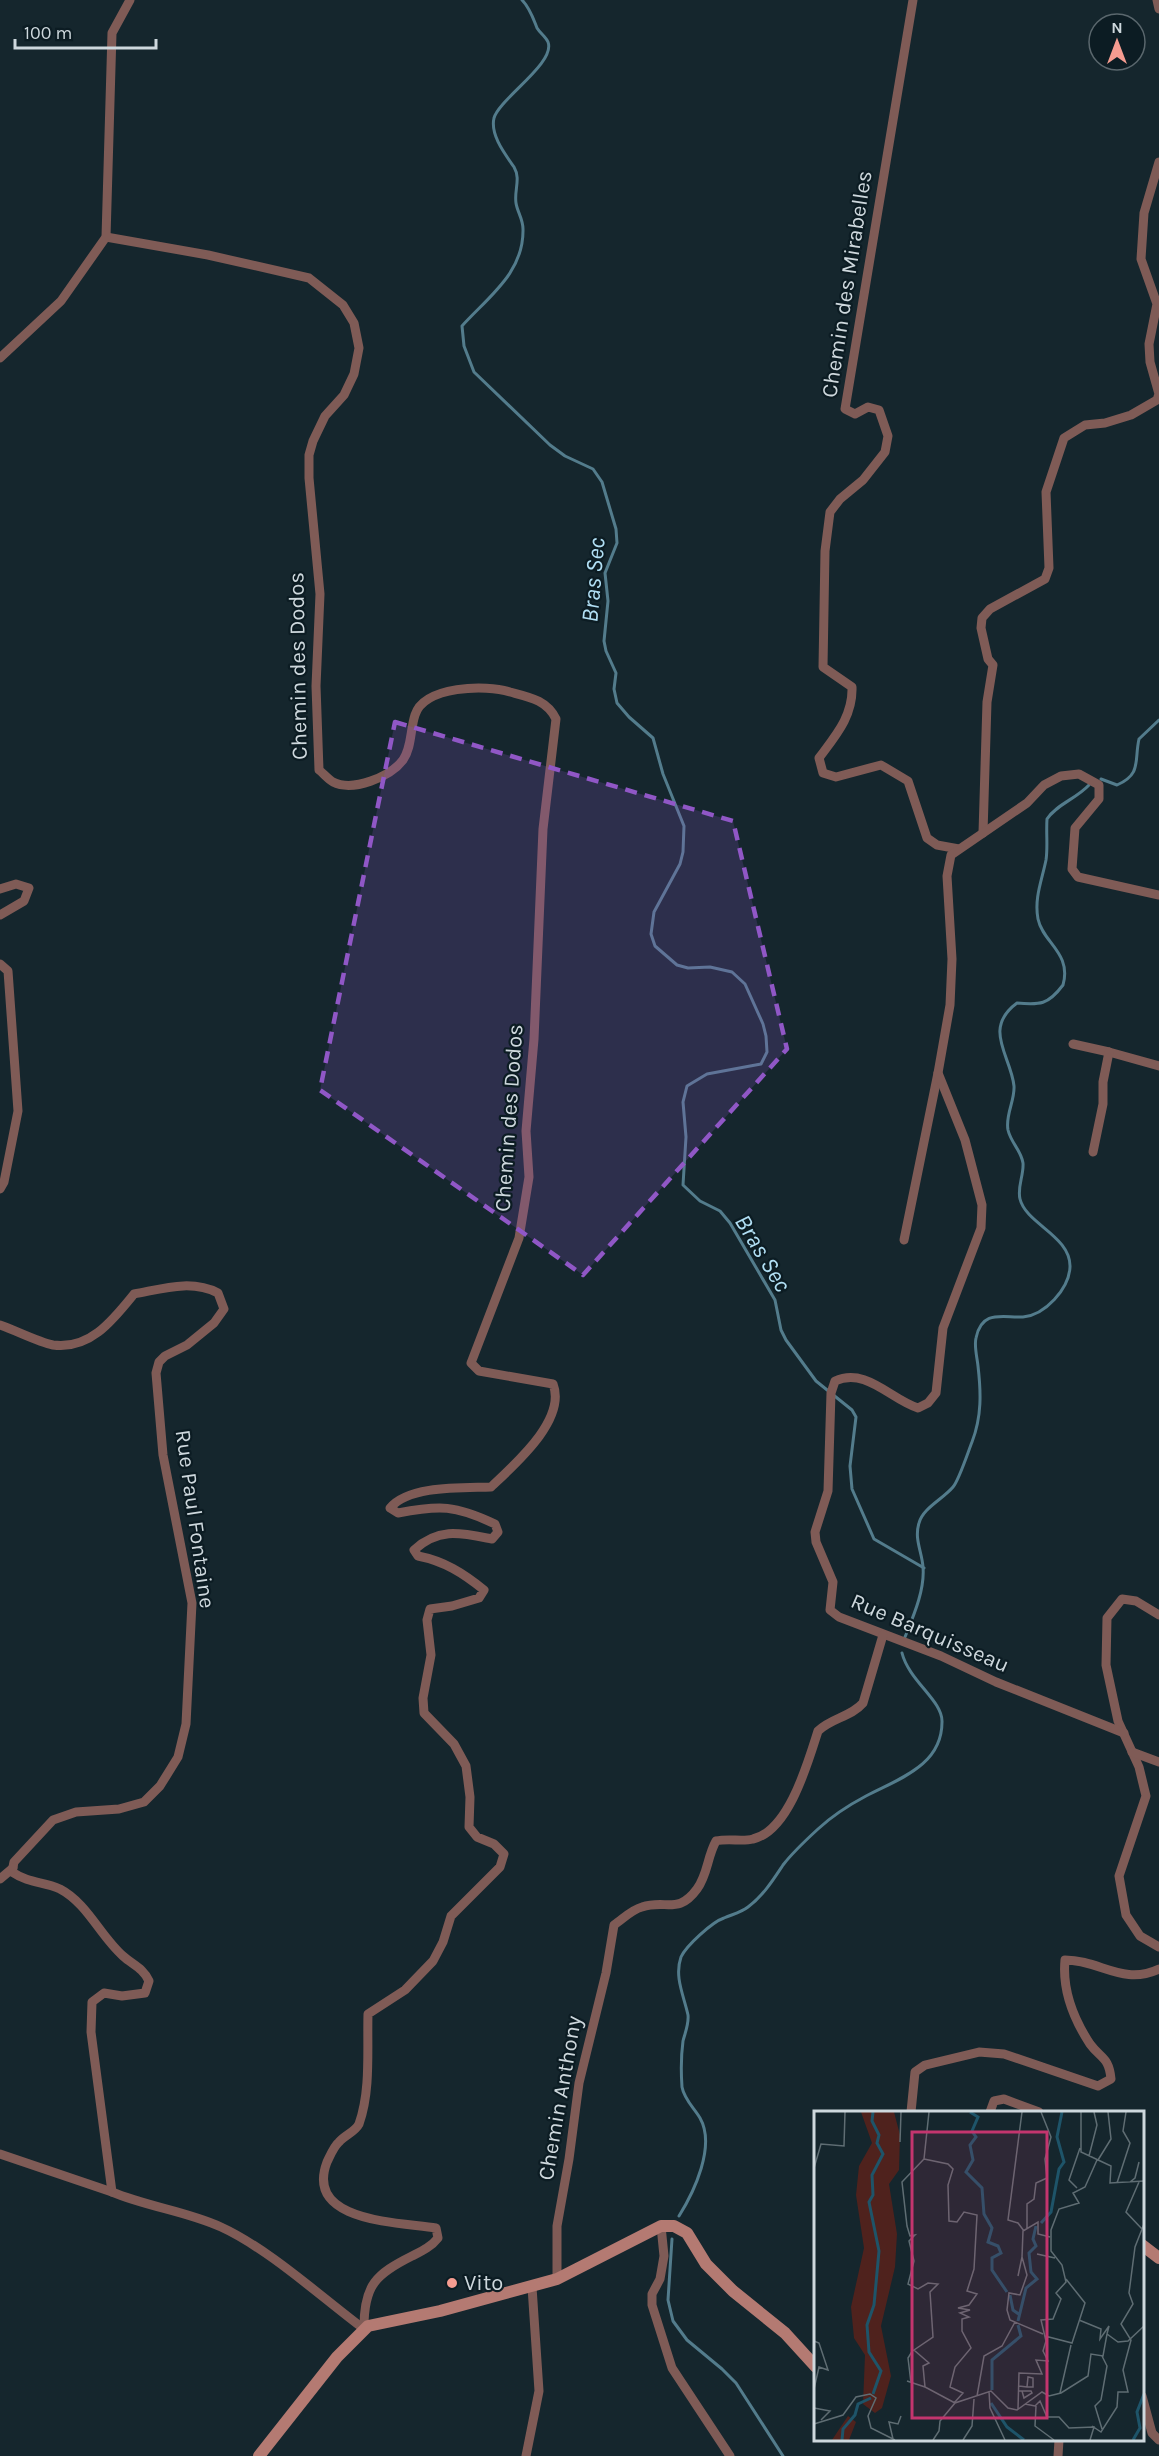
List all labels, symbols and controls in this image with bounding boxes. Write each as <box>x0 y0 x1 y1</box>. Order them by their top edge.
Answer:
scale bar <box>15 12 156 50</box>
north arrow <box>1087 12 1147 72</box>
text: N <box>1111 18 1123 37</box>
text: 100 m <box>24 22 72 44</box>
street label: Chemin des Mirabelles <box>816 169 878 399</box>
water label: Bras Sec <box>575 536 611 624</box>
street label: Chemin des Dodos <box>283 572 313 760</box>
street label: Chemin des Dodos <box>489 1023 529 1213</box>
water label: Bras Sec <box>729 1209 797 1297</box>
street label: Rue Paul Fontaine <box>170 1428 220 1610</box>
street label: Rue Barquisseau <box>847 1588 1013 1678</box>
street label: Chemin Anthony <box>533 2014 587 2182</box>
inset map <box>814 2111 1144 2441</box>
place label: Vito <box>464 2270 503 2296</box>
marker: Vito <box>445 2276 459 2290</box>

